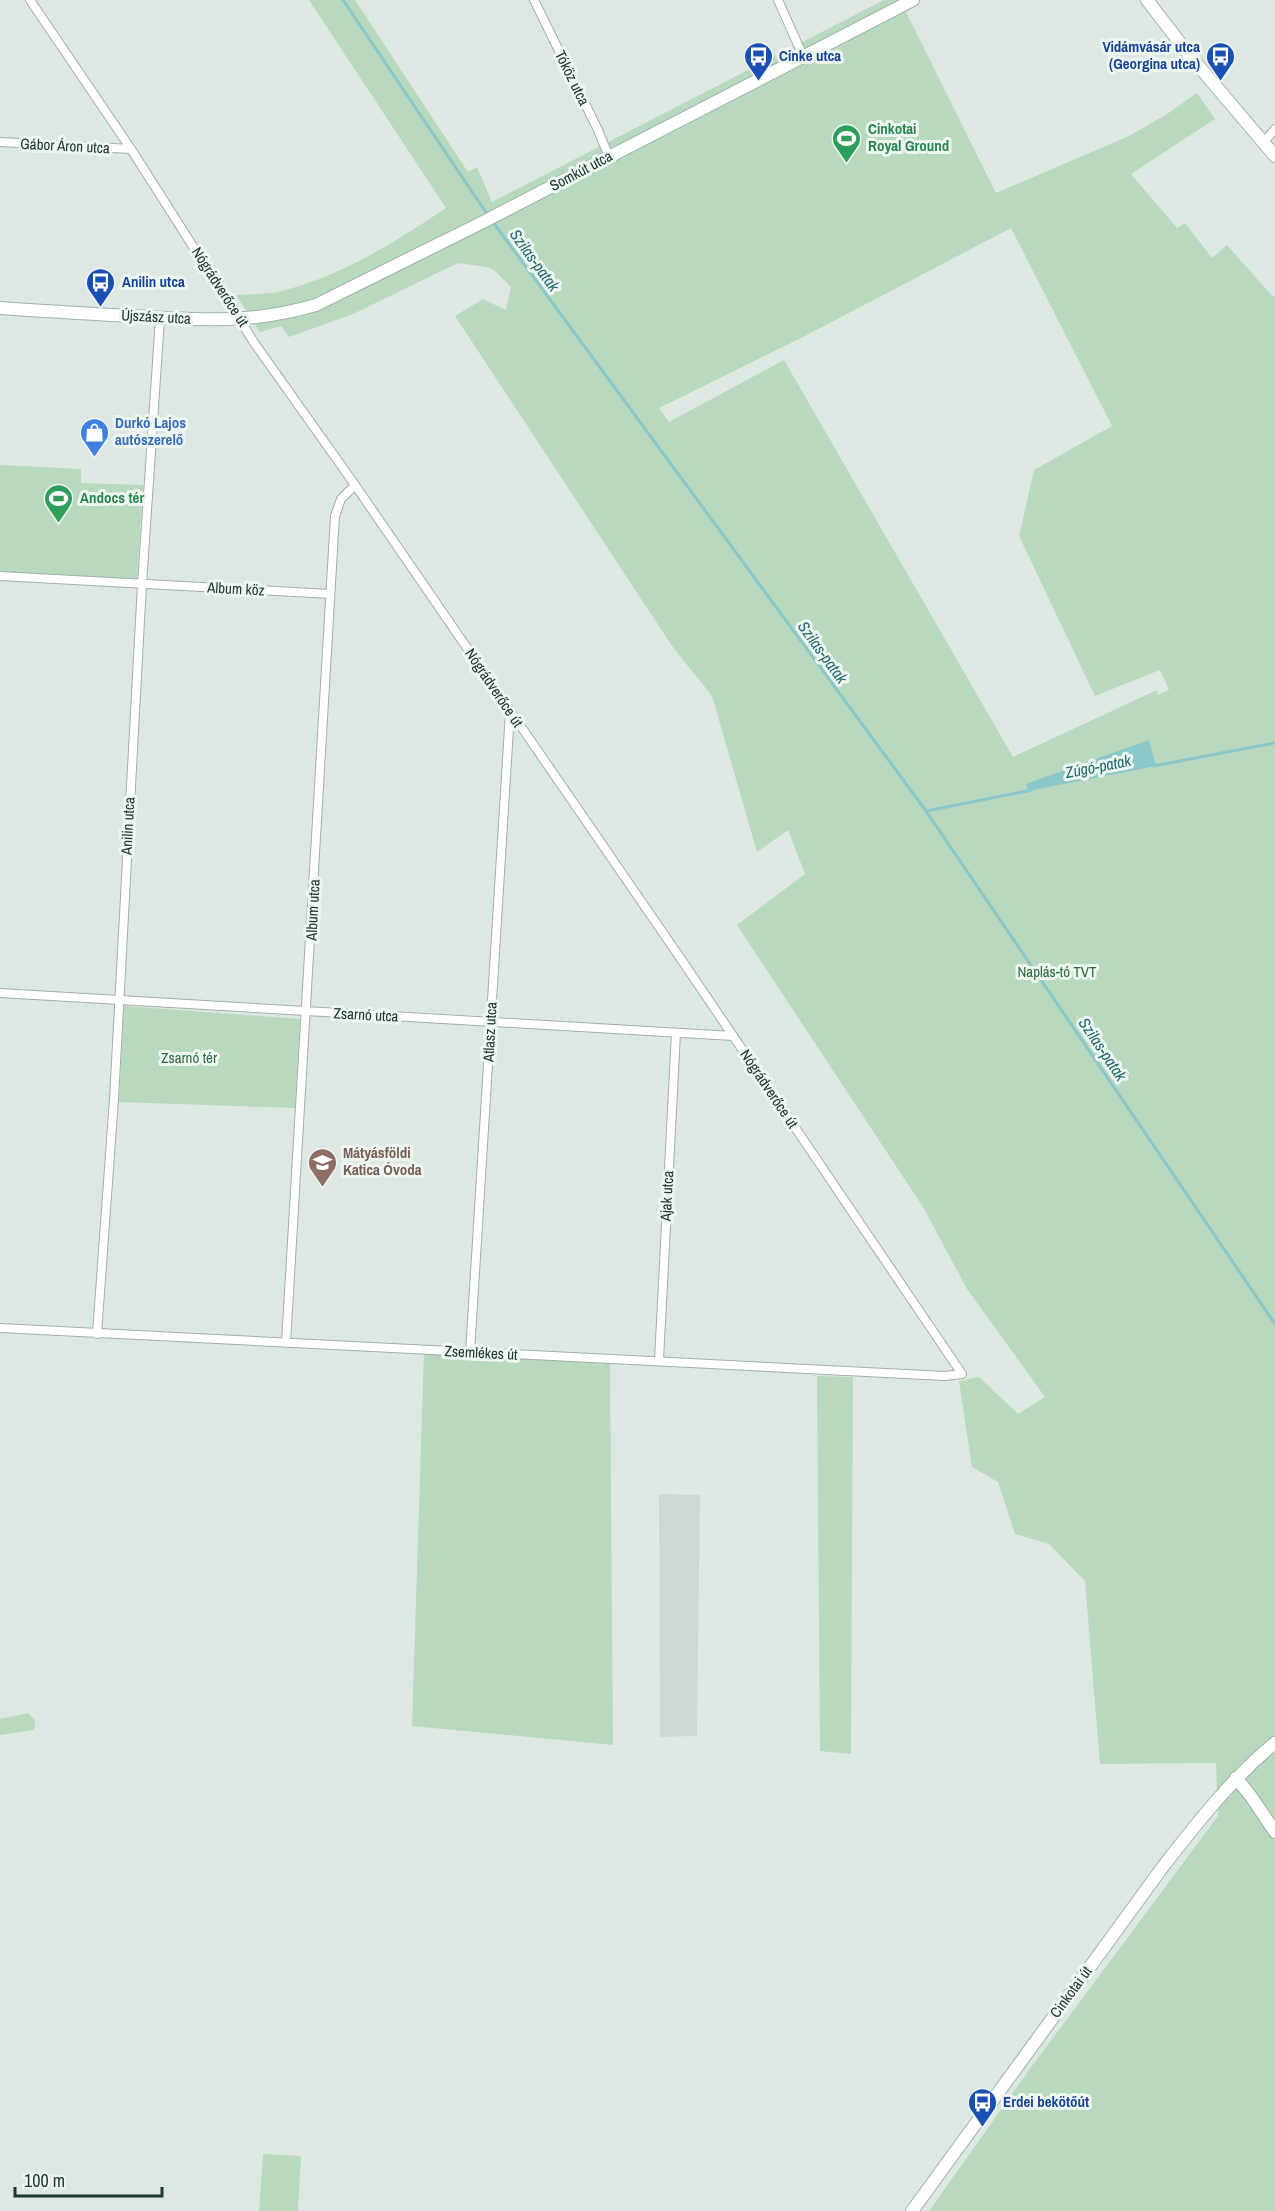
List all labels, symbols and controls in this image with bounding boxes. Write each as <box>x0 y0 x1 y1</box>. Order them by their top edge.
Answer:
place label: Vidámvásár utca (Georgina utca) <box>1102 36 1200 74</box>
bus stop icon: Cinke utca <box>742 40 774 82</box>
bus stop icon: Vidámvásár utca (Georgina utca) <box>1205 40 1237 82</box>
place label: Cinke utca <box>779 45 841 66</box>
street label: Tóköz utca <box>550 47 595 109</box>
place label: Cinkotai Royal Ground <box>868 118 949 156</box>
sports icon: Cinkotai Royal Ground <box>831 122 863 164</box>
street label: Gábor Áron utca <box>20 133 110 158</box>
street label: Somkút utca <box>546 145 616 196</box>
water label: Szilas-patak <box>505 224 565 296</box>
street label: Nógrádverőce út <box>187 243 254 331</box>
bus stop icon: Anilin utca <box>85 266 117 308</box>
place label: Anilin utca <box>122 271 185 292</box>
street label: Újszász utca <box>121 304 192 329</box>
place label: Durkó Lajos autószerelő <box>115 412 186 450</box>
shop icon: Durkó Lajos autószerelő <box>78 416 110 458</box>
sports icon: Andocs tér <box>43 482 75 524</box>
place label: Andocs tér <box>80 487 144 508</box>
street label: Album köz <box>206 576 265 600</box>
water label: Szilas-patak <box>793 616 853 688</box>
street label: Nógrádverőce út <box>460 644 529 732</box>
water label: Zúgó-patak <box>1062 749 1133 783</box>
street label: Anilin utca <box>115 796 140 857</box>
street label: Album utca <box>300 879 325 942</box>
park label: Naplás-tó TVT <box>1017 961 1097 982</box>
street label: Atlasz utca <box>477 1001 502 1064</box>
street label: Zsarnó utca <box>333 1002 399 1027</box>
water label: Szilas-patak <box>1074 1013 1133 1085</box>
street label: Nógrádverőce út <box>735 1045 804 1133</box>
park label: Zsarnó tér <box>161 1047 217 1068</box>
place label: Mátyásföldi Katica Óvoda <box>343 1142 422 1180</box>
school or university icon: Mátyásföldi Katica Óvoda <box>306 1146 338 1188</box>
street label: Ajak utca <box>655 1170 678 1223</box>
street label: Zsemlékes út <box>444 1340 519 1365</box>
street label: Cinkotai út <box>1045 1961 1097 2022</box>
bus stop icon: Erdei bekötőút <box>966 2086 998 2128</box>
place label: Erdei bekötőút <box>1003 2091 1089 2112</box>
scale bar <box>15 2160 162 2198</box>
text: 100 m <box>24 2168 65 2193</box>

